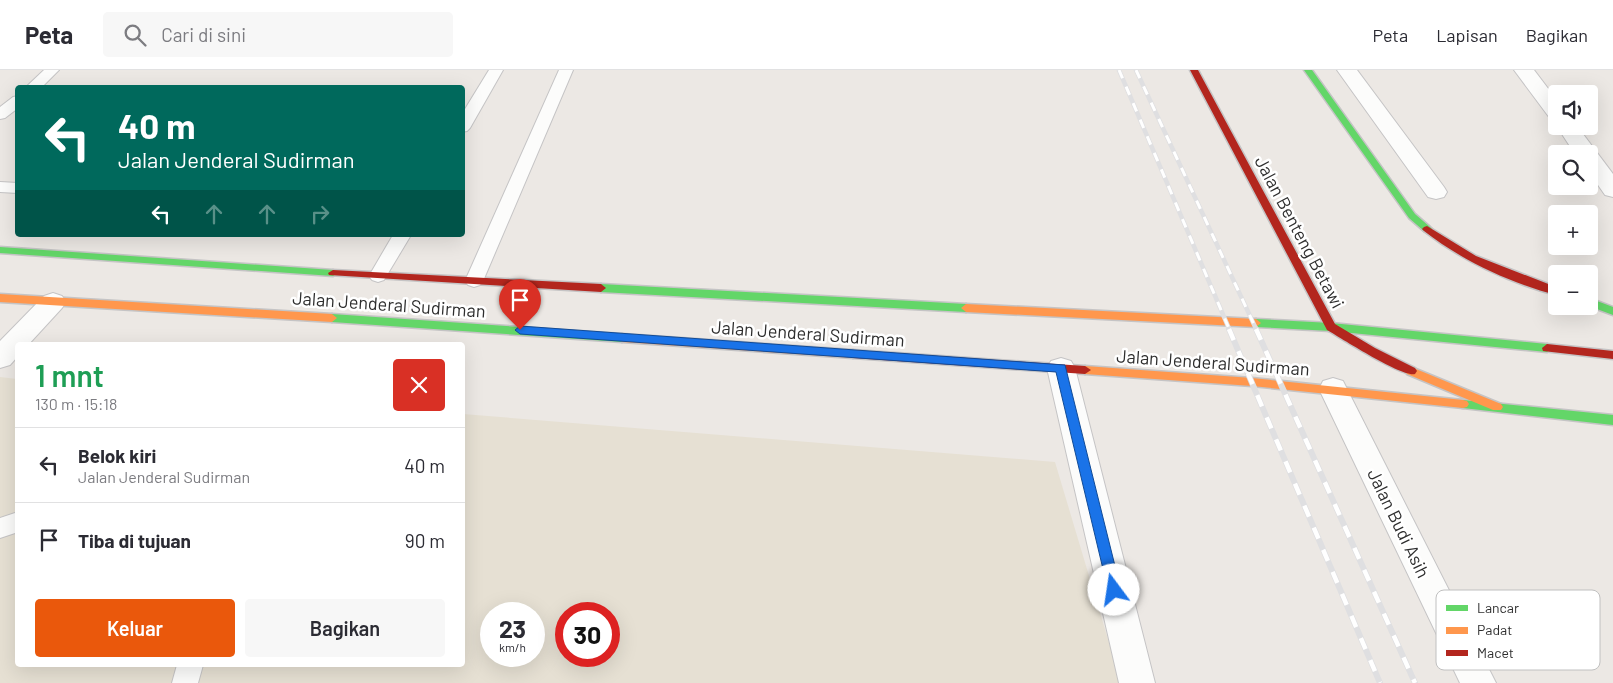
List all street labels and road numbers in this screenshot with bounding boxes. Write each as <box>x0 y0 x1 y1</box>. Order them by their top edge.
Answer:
street label: Jalan Benteng Betawi <box>1250 152 1350 312</box>
street label: Jalan Jenderal Sudirman <box>292 286 486 322</box>
street label: Jalan Jenderal Sudirman <box>711 315 905 351</box>
street label: Jalan Jenderal Sudirman <box>1116 344 1310 380</box>
street label: Jalan Budi Asih <box>1363 465 1435 581</box>

